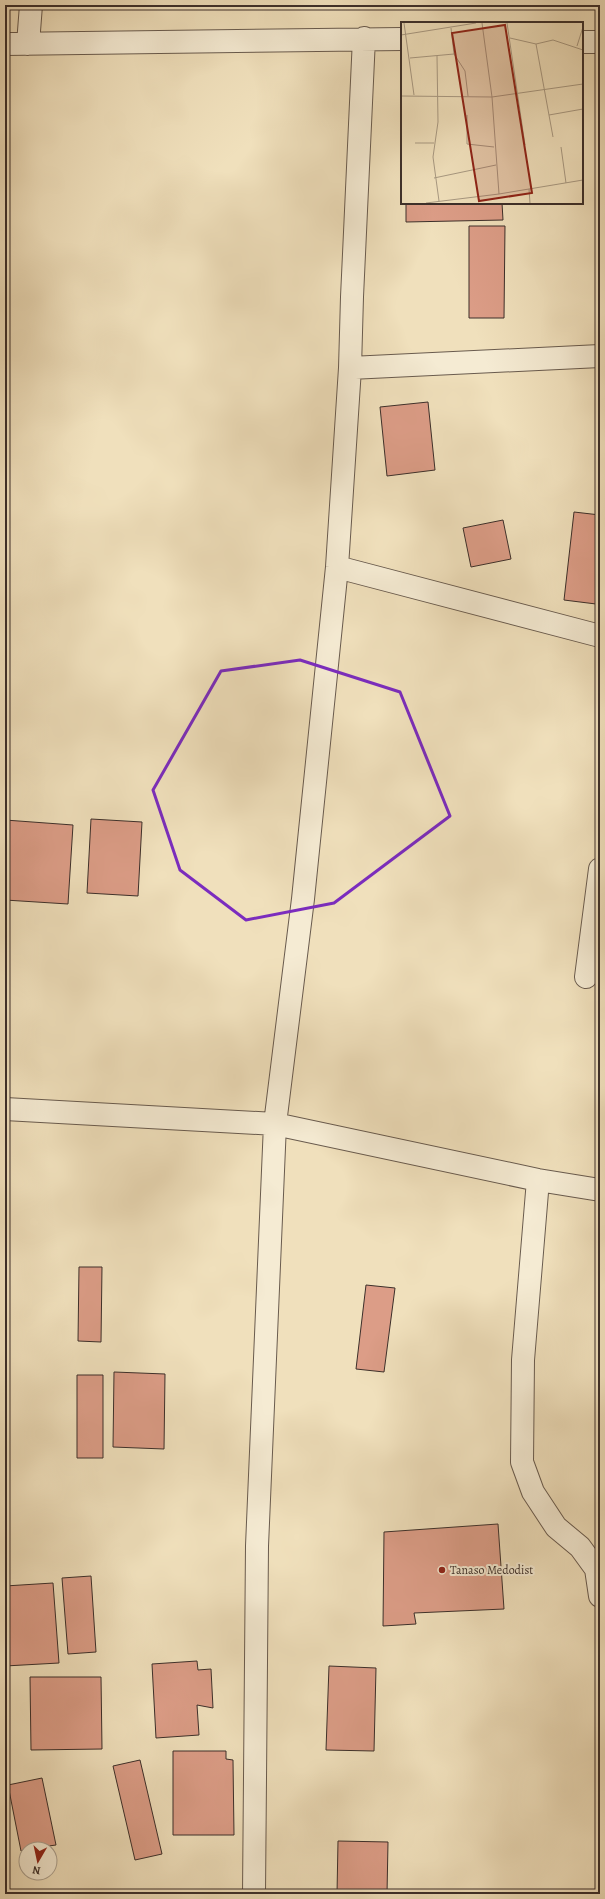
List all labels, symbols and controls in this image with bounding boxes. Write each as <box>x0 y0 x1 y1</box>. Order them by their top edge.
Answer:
inset map <box>401 22 583 204</box>
place label: Tanaso Medodist <box>450 1562 533 1578</box>
marker: Tanaso Medodist <box>437 1565 447 1575</box>
north arrow <box>18 1841 58 1881</box>
text: N <box>31 1862 42 1878</box>

